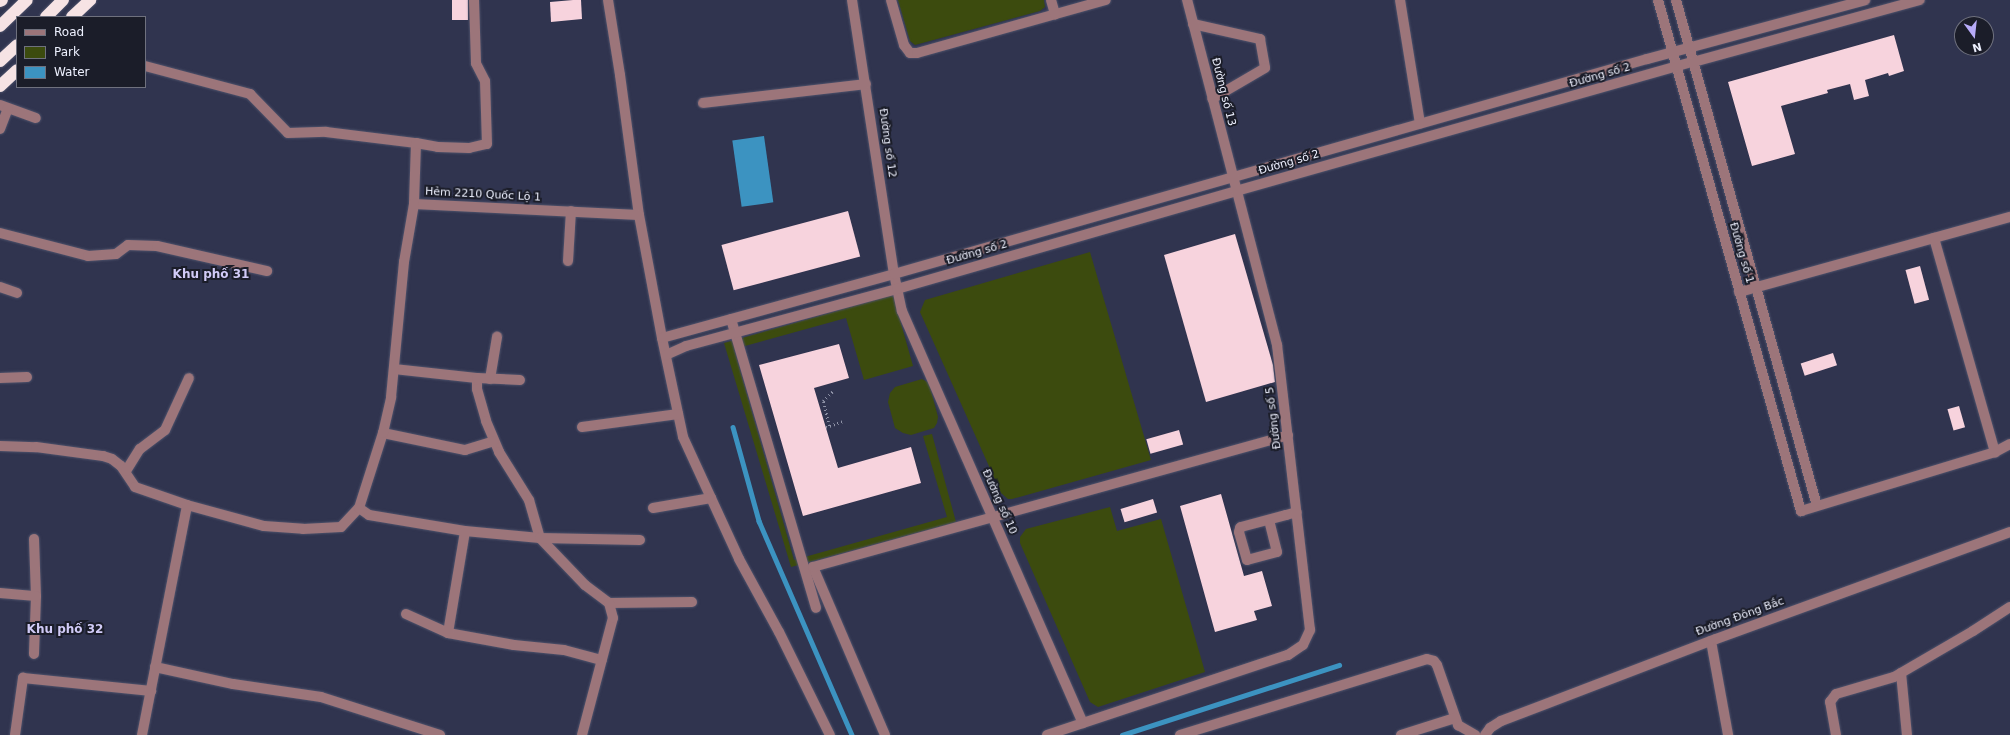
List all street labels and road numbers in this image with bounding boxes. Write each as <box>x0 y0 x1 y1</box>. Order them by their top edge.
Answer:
street label: Đường số 13 <box>1208 57 1238 127</box>
street label: Đường số 2 <box>1568 61 1632 91</box>
street label: Đường số 12 <box>876 108 898 178</box>
street label: Đường số 2 <box>1257 148 1321 178</box>
street label: Hẻm 2210 Quốc Lộ 1 <box>425 185 541 205</box>
street label: Đường số 1 <box>1726 221 1756 285</box>
street label: Đường số 2 <box>945 238 1009 268</box>
street label: Đường số 5 <box>1264 386 1284 450</box>
street label: Đường số 10 <box>979 468 1019 536</box>
street label: Đường Đông Bắc <box>1694 595 1786 639</box>

